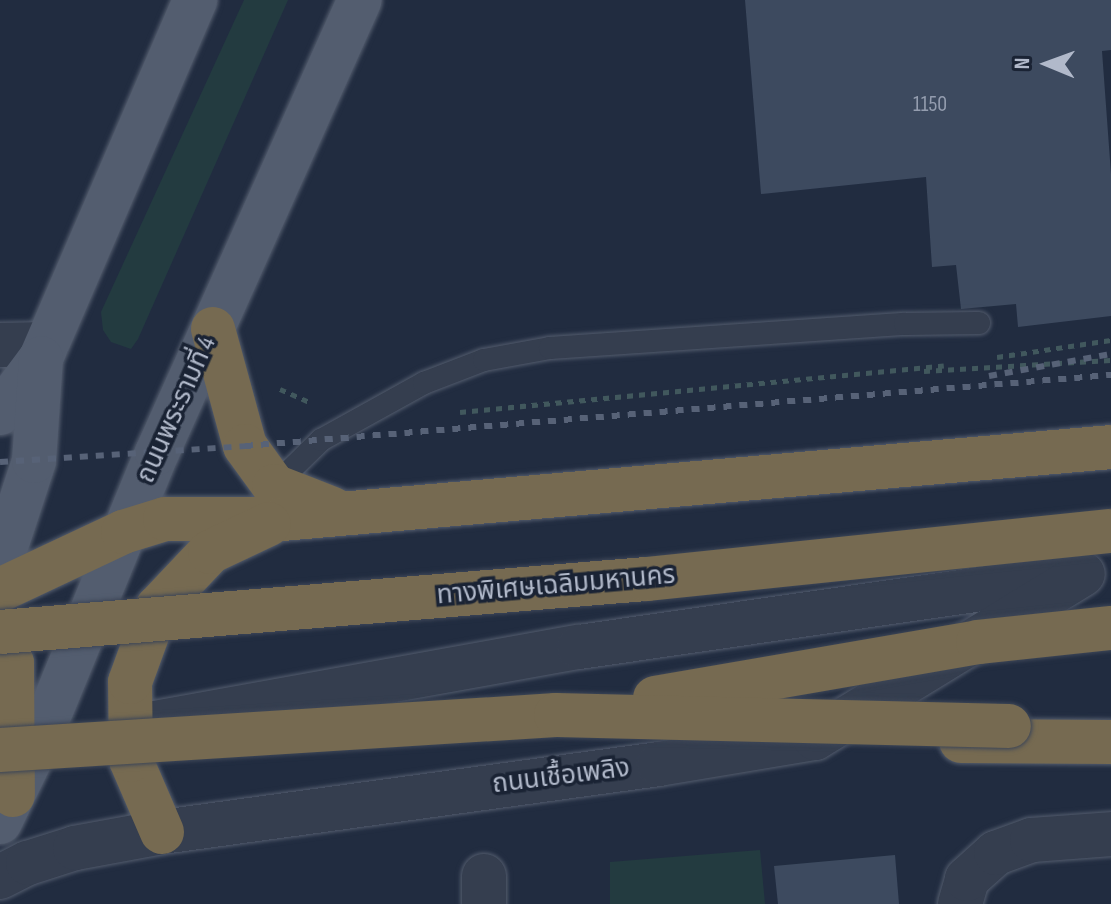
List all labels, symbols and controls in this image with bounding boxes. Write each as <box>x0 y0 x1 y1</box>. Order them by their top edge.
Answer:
north arrow <box>1007 24 1087 104</box>
text: N <box>1009 57 1036 70</box>
house number: 1150 <box>913 92 947 118</box>
street label: ถนนพระรามที่ 4 <box>131 332 223 488</box>
street label: ทางพิเศษเฉลิมมหานคร <box>436 560 676 612</box>
street label: ถนนเชื้อเพลิง <box>491 753 631 801</box>

